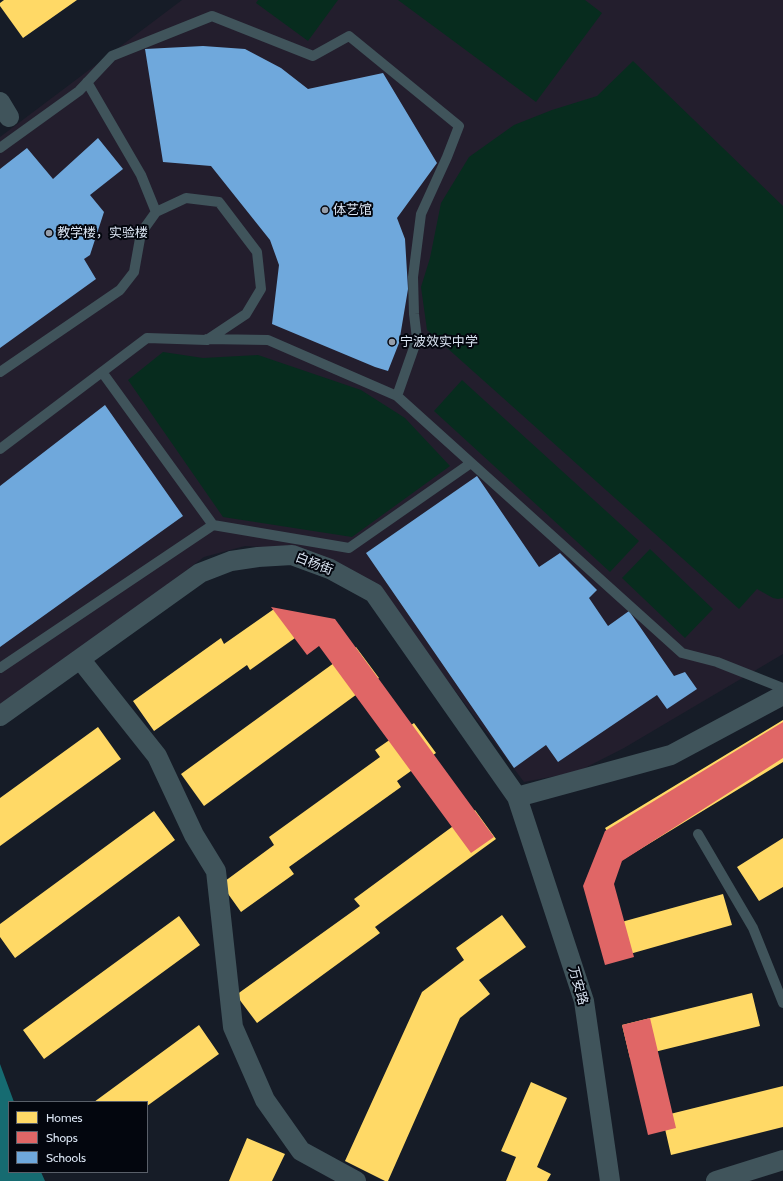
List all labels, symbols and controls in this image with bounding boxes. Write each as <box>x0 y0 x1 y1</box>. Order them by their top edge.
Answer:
place label: 体艺馆 <box>333 202 372 218</box>
marker: 体艺馆 <box>320 205 330 215</box>
place label: 教学楼，实验楼 <box>57 225 148 241</box>
marker: 教学楼，实验楼 <box>44 228 54 238</box>
place label: 宁波效实中学 <box>400 334 478 350</box>
marker: 宁波效实中学 <box>387 337 397 347</box>
street label: 白杨街 <box>293 550 335 578</box>
street label: 万安路 <box>565 965 591 1007</box>
legend <box>8 1101 148 1173</box>
text: Homes <box>46 1110 83 1125</box>
text: Shops <box>46 1130 78 1145</box>
text: Schools <box>46 1150 86 1165</box>

